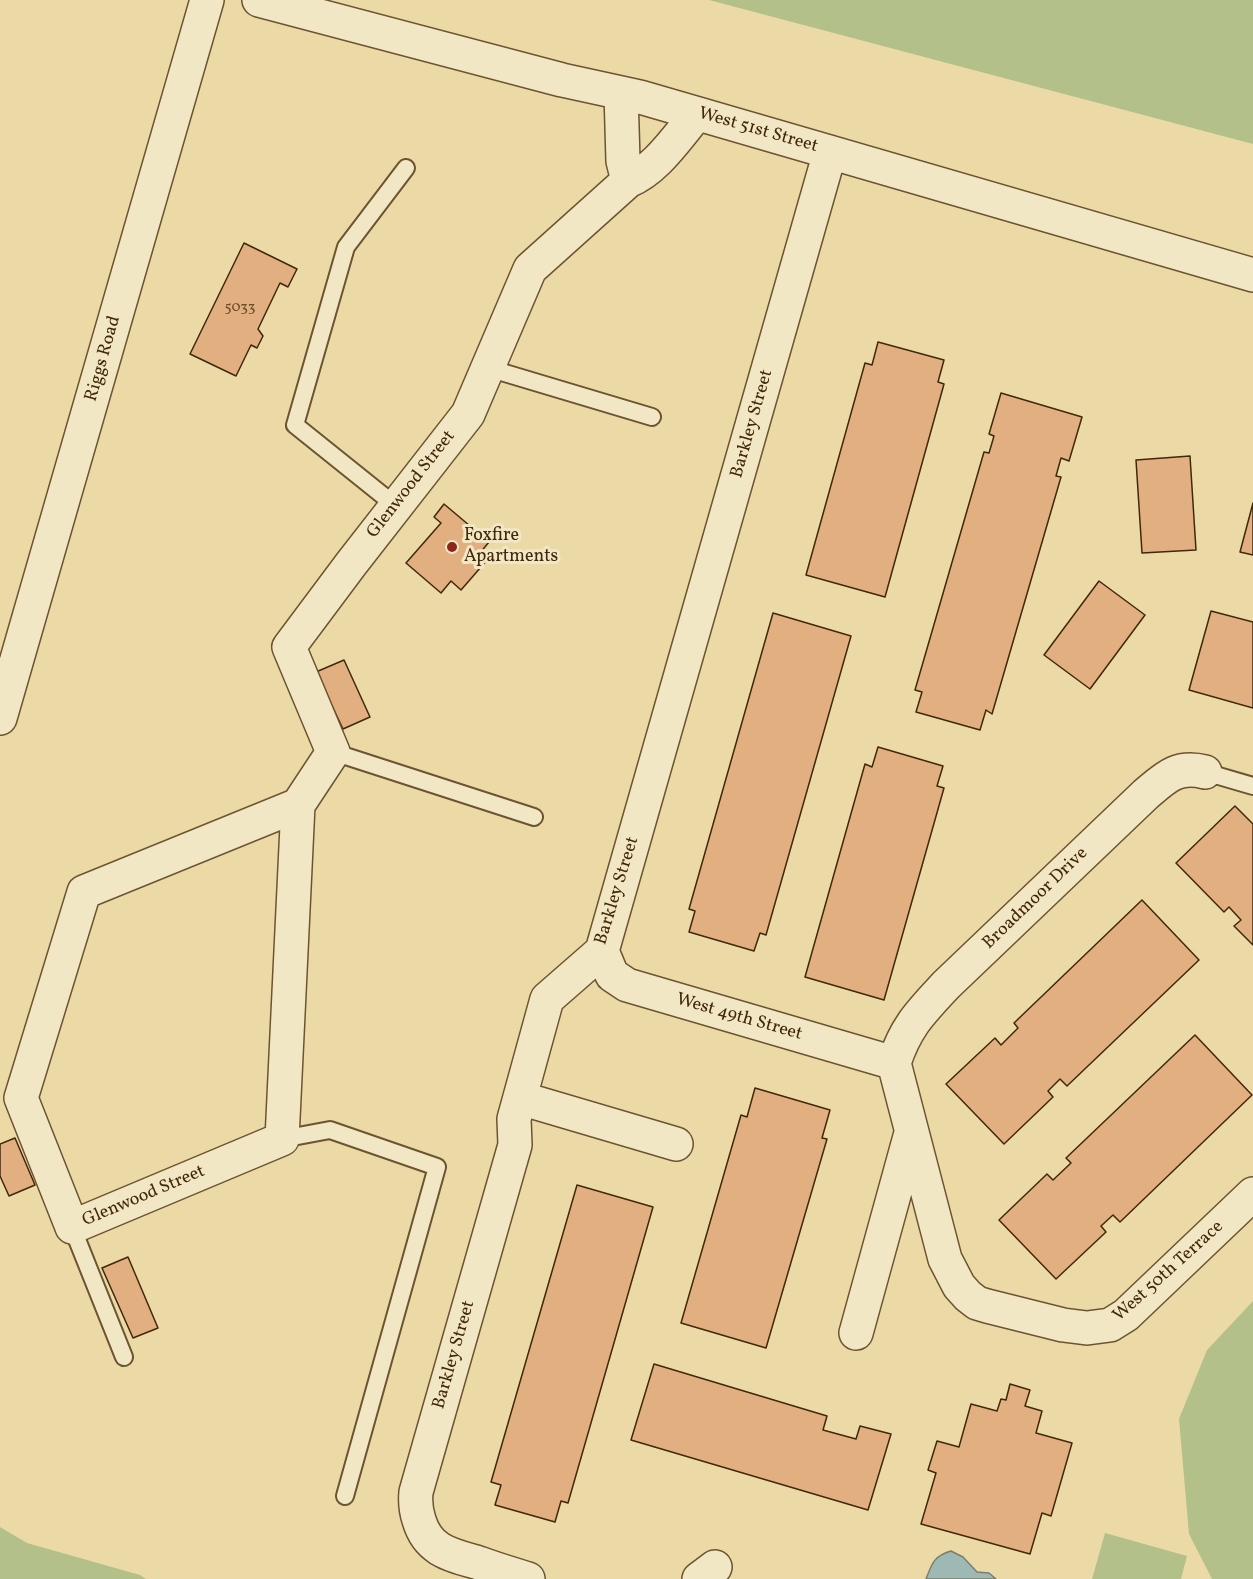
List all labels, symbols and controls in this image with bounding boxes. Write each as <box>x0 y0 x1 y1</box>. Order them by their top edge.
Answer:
street label: West 51st Street <box>696 104 820 158</box>
house number: 5033 <box>225 299 255 317</box>
street label: Riggs Road <box>81 314 127 404</box>
street label: Barkley Street <box>727 367 779 481</box>
street label: Glenwood Street <box>363 427 461 543</box>
place label: Foxfire Apartments <box>464 526 558 568</box>
marker: Foxfire Apartments <box>445 540 459 554</box>
street label: Barkley Street <box>591 834 645 948</box>
street label: Broadmoor Drive <box>979 843 1093 955</box>
street label: West 49th Street <box>673 990 805 1046</box>
street label: Glenwood Street <box>80 1161 208 1233</box>
street label: West 50th Terrace <box>1109 1217 1229 1327</box>
street label: Barkley Street <box>429 1298 481 1412</box>

